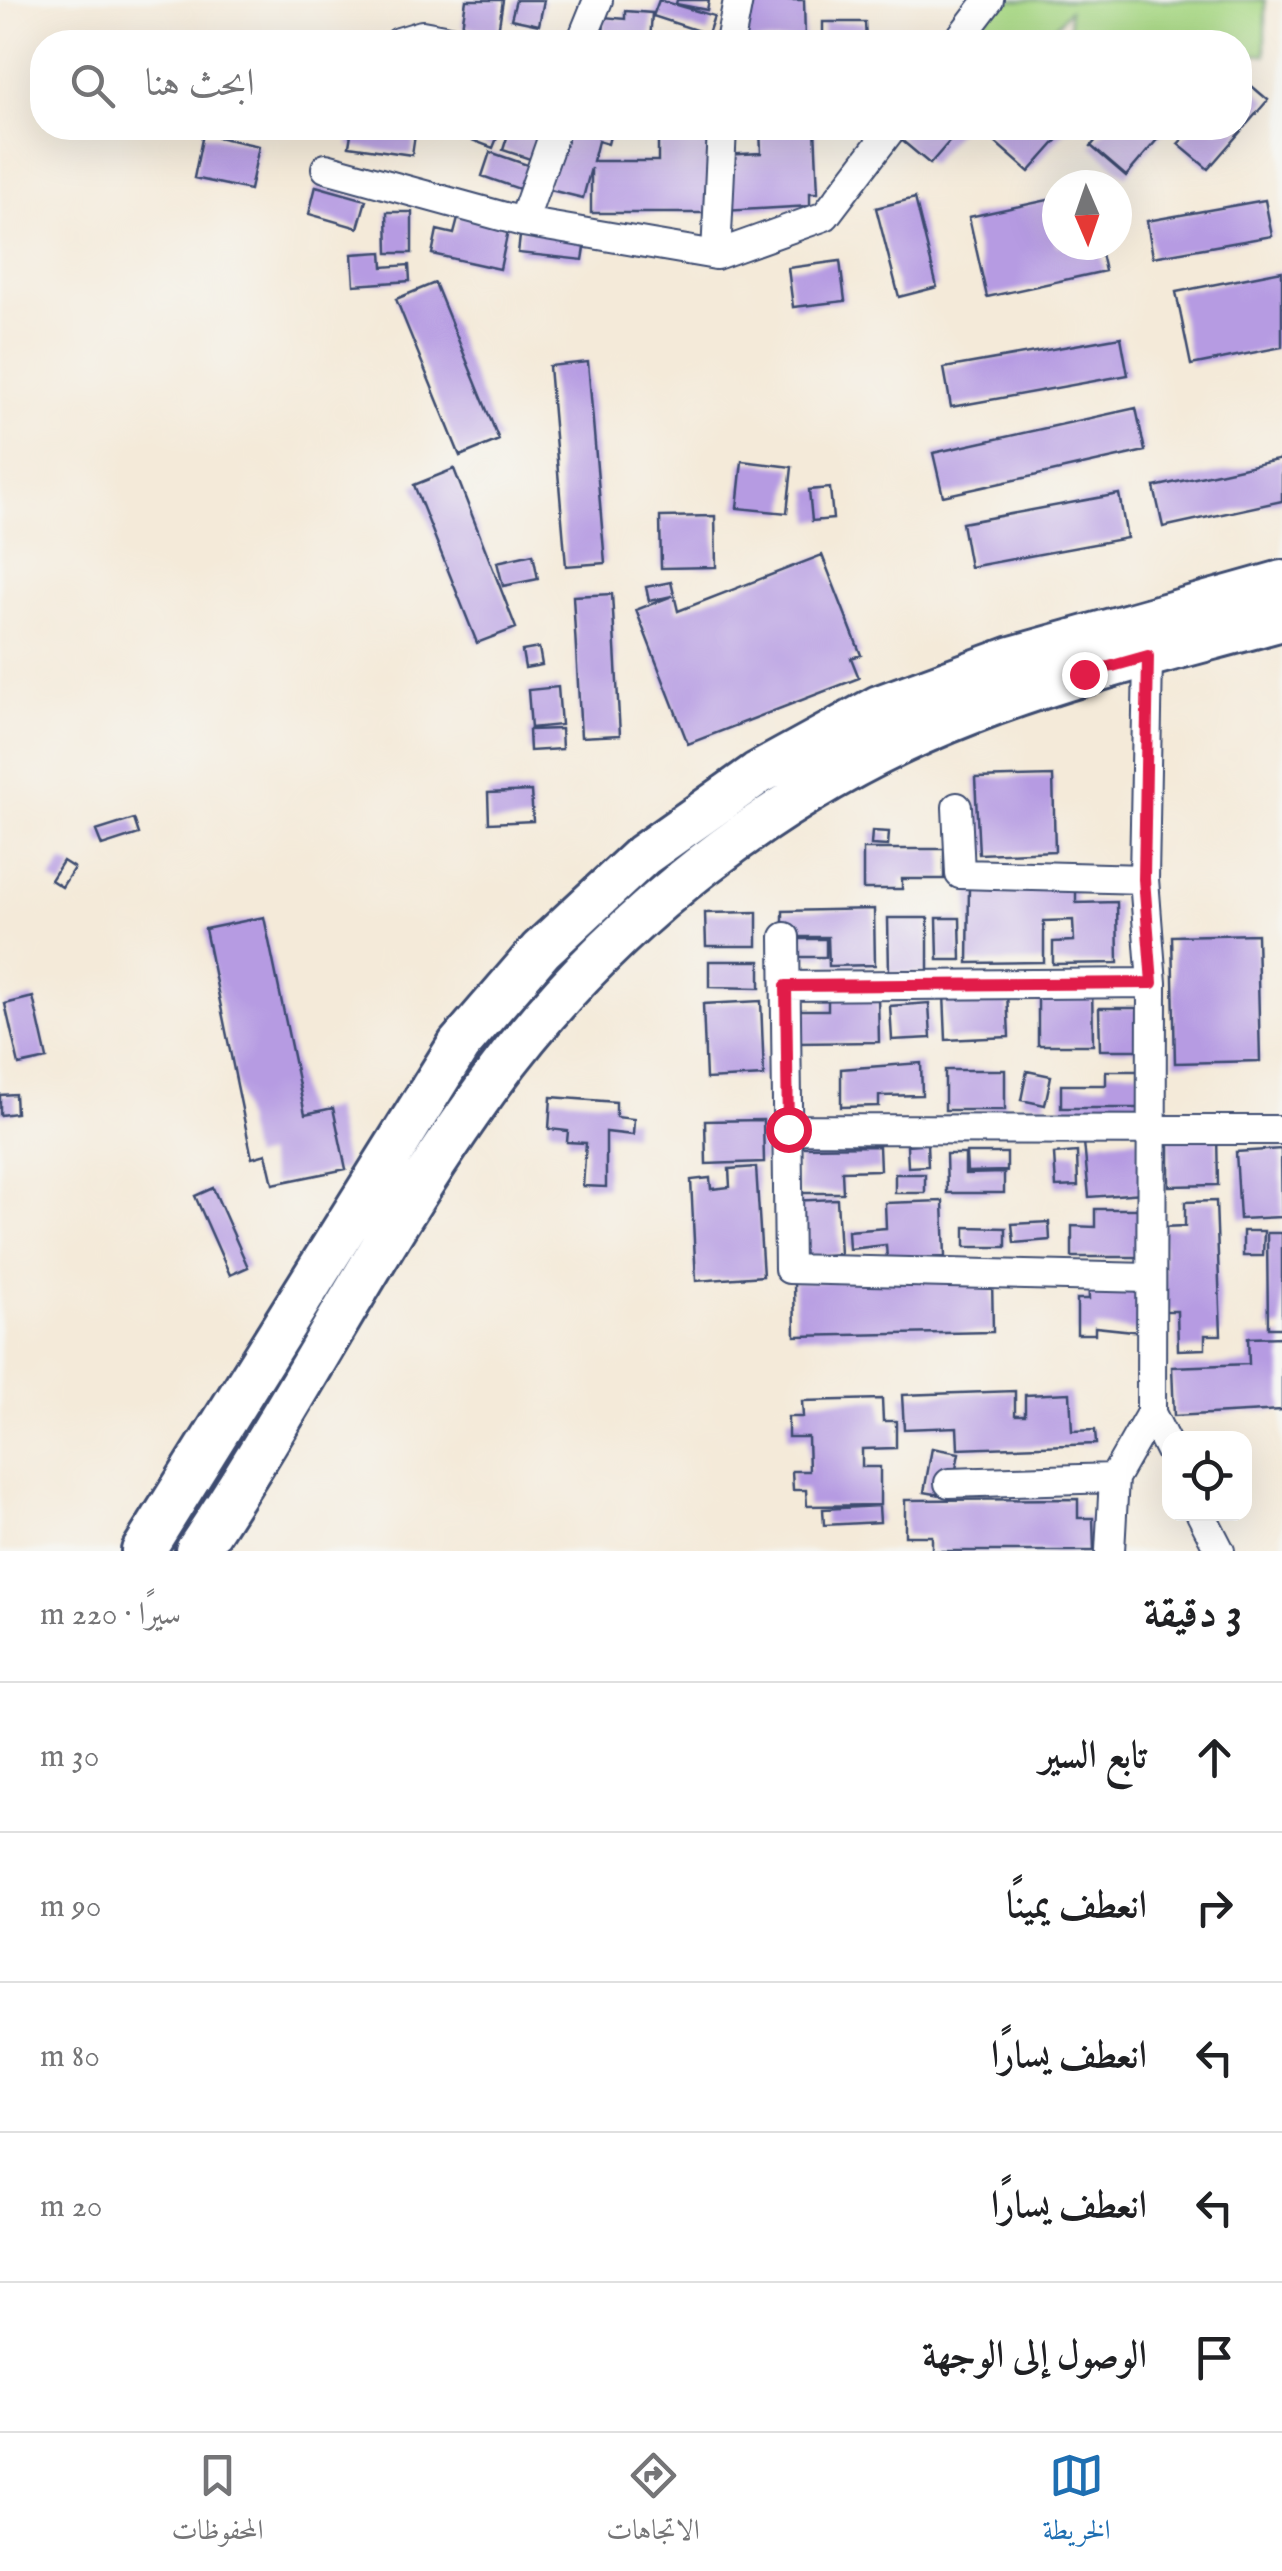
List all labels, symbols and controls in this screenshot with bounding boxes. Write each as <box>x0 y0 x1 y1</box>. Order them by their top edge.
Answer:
search box <box>30 30 1252 140</box>
icon: search <box>65 58 120 113</box>
text: ابحث هنا <box>145 61 255 109</box>
north arrow <box>1042 170 1132 260</box>
route end <box>1062 652 1108 698</box>
route start <box>766 1107 812 1153</box>
map controls <box>1162 1431 1252 1521</box>
button: locate <box>1162 1431 1252 1521</box>
text: 3 دقيقة <box>1144 1588 1242 1641</box>
text: سيرًا · 220 m <box>40 1595 181 1636</box>
icon: ahead <box>1187 1730 1242 1785</box>
text: تابع السير <box>1039 1733 1147 1781</box>
text: 30 m <box>40 1737 99 1778</box>
icon: right <box>1187 1880 1242 1935</box>
text: انعطف يمينًا <box>1006 1883 1147 1931</box>
text: 90 m <box>40 1887 101 1928</box>
icon: left <box>1187 2030 1242 2085</box>
text: انعطف يسارًا <box>991 2033 1147 2081</box>
text: 80 m <box>40 2037 100 2078</box>
icon: left <box>1187 2180 1242 2235</box>
text: انعطف يسارًا <box>991 2183 1147 2231</box>
text: 20 m <box>40 2187 102 2228</box>
icon: arrive <box>1187 2330 1242 2385</box>
text: الوصول إلى الوجهة <box>922 2333 1147 2381</box>
tab: المحفوظات <box>171 2448 264 2557</box>
tab: الاتجاهات <box>606 2448 700 2557</box>
tab: الخريطة <box>1043 2448 1111 2557</box>

